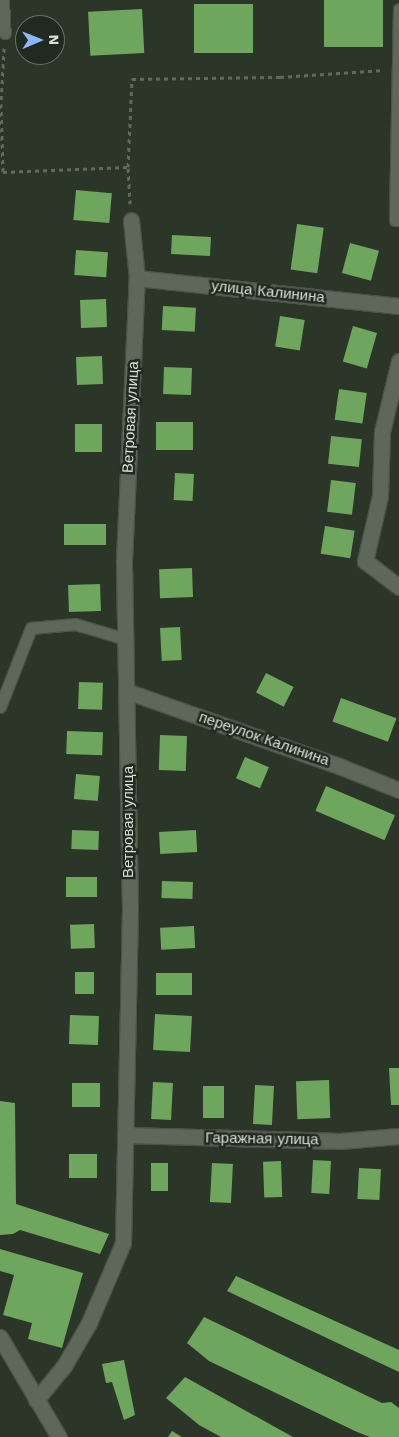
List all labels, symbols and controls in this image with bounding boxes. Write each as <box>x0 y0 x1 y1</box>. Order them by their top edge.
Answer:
north arrow <box>15 15 65 65</box>
text: N <box>46 34 62 45</box>
street label: улица Калинина <box>210 277 326 307</box>
street label: Ветровая улица <box>119 361 143 473</box>
street label: переулок Калинина <box>196 708 332 770</box>
street label: Ветровая улица <box>120 766 138 878</box>
street label: Гаражная улица <box>205 1129 319 1149</box>

